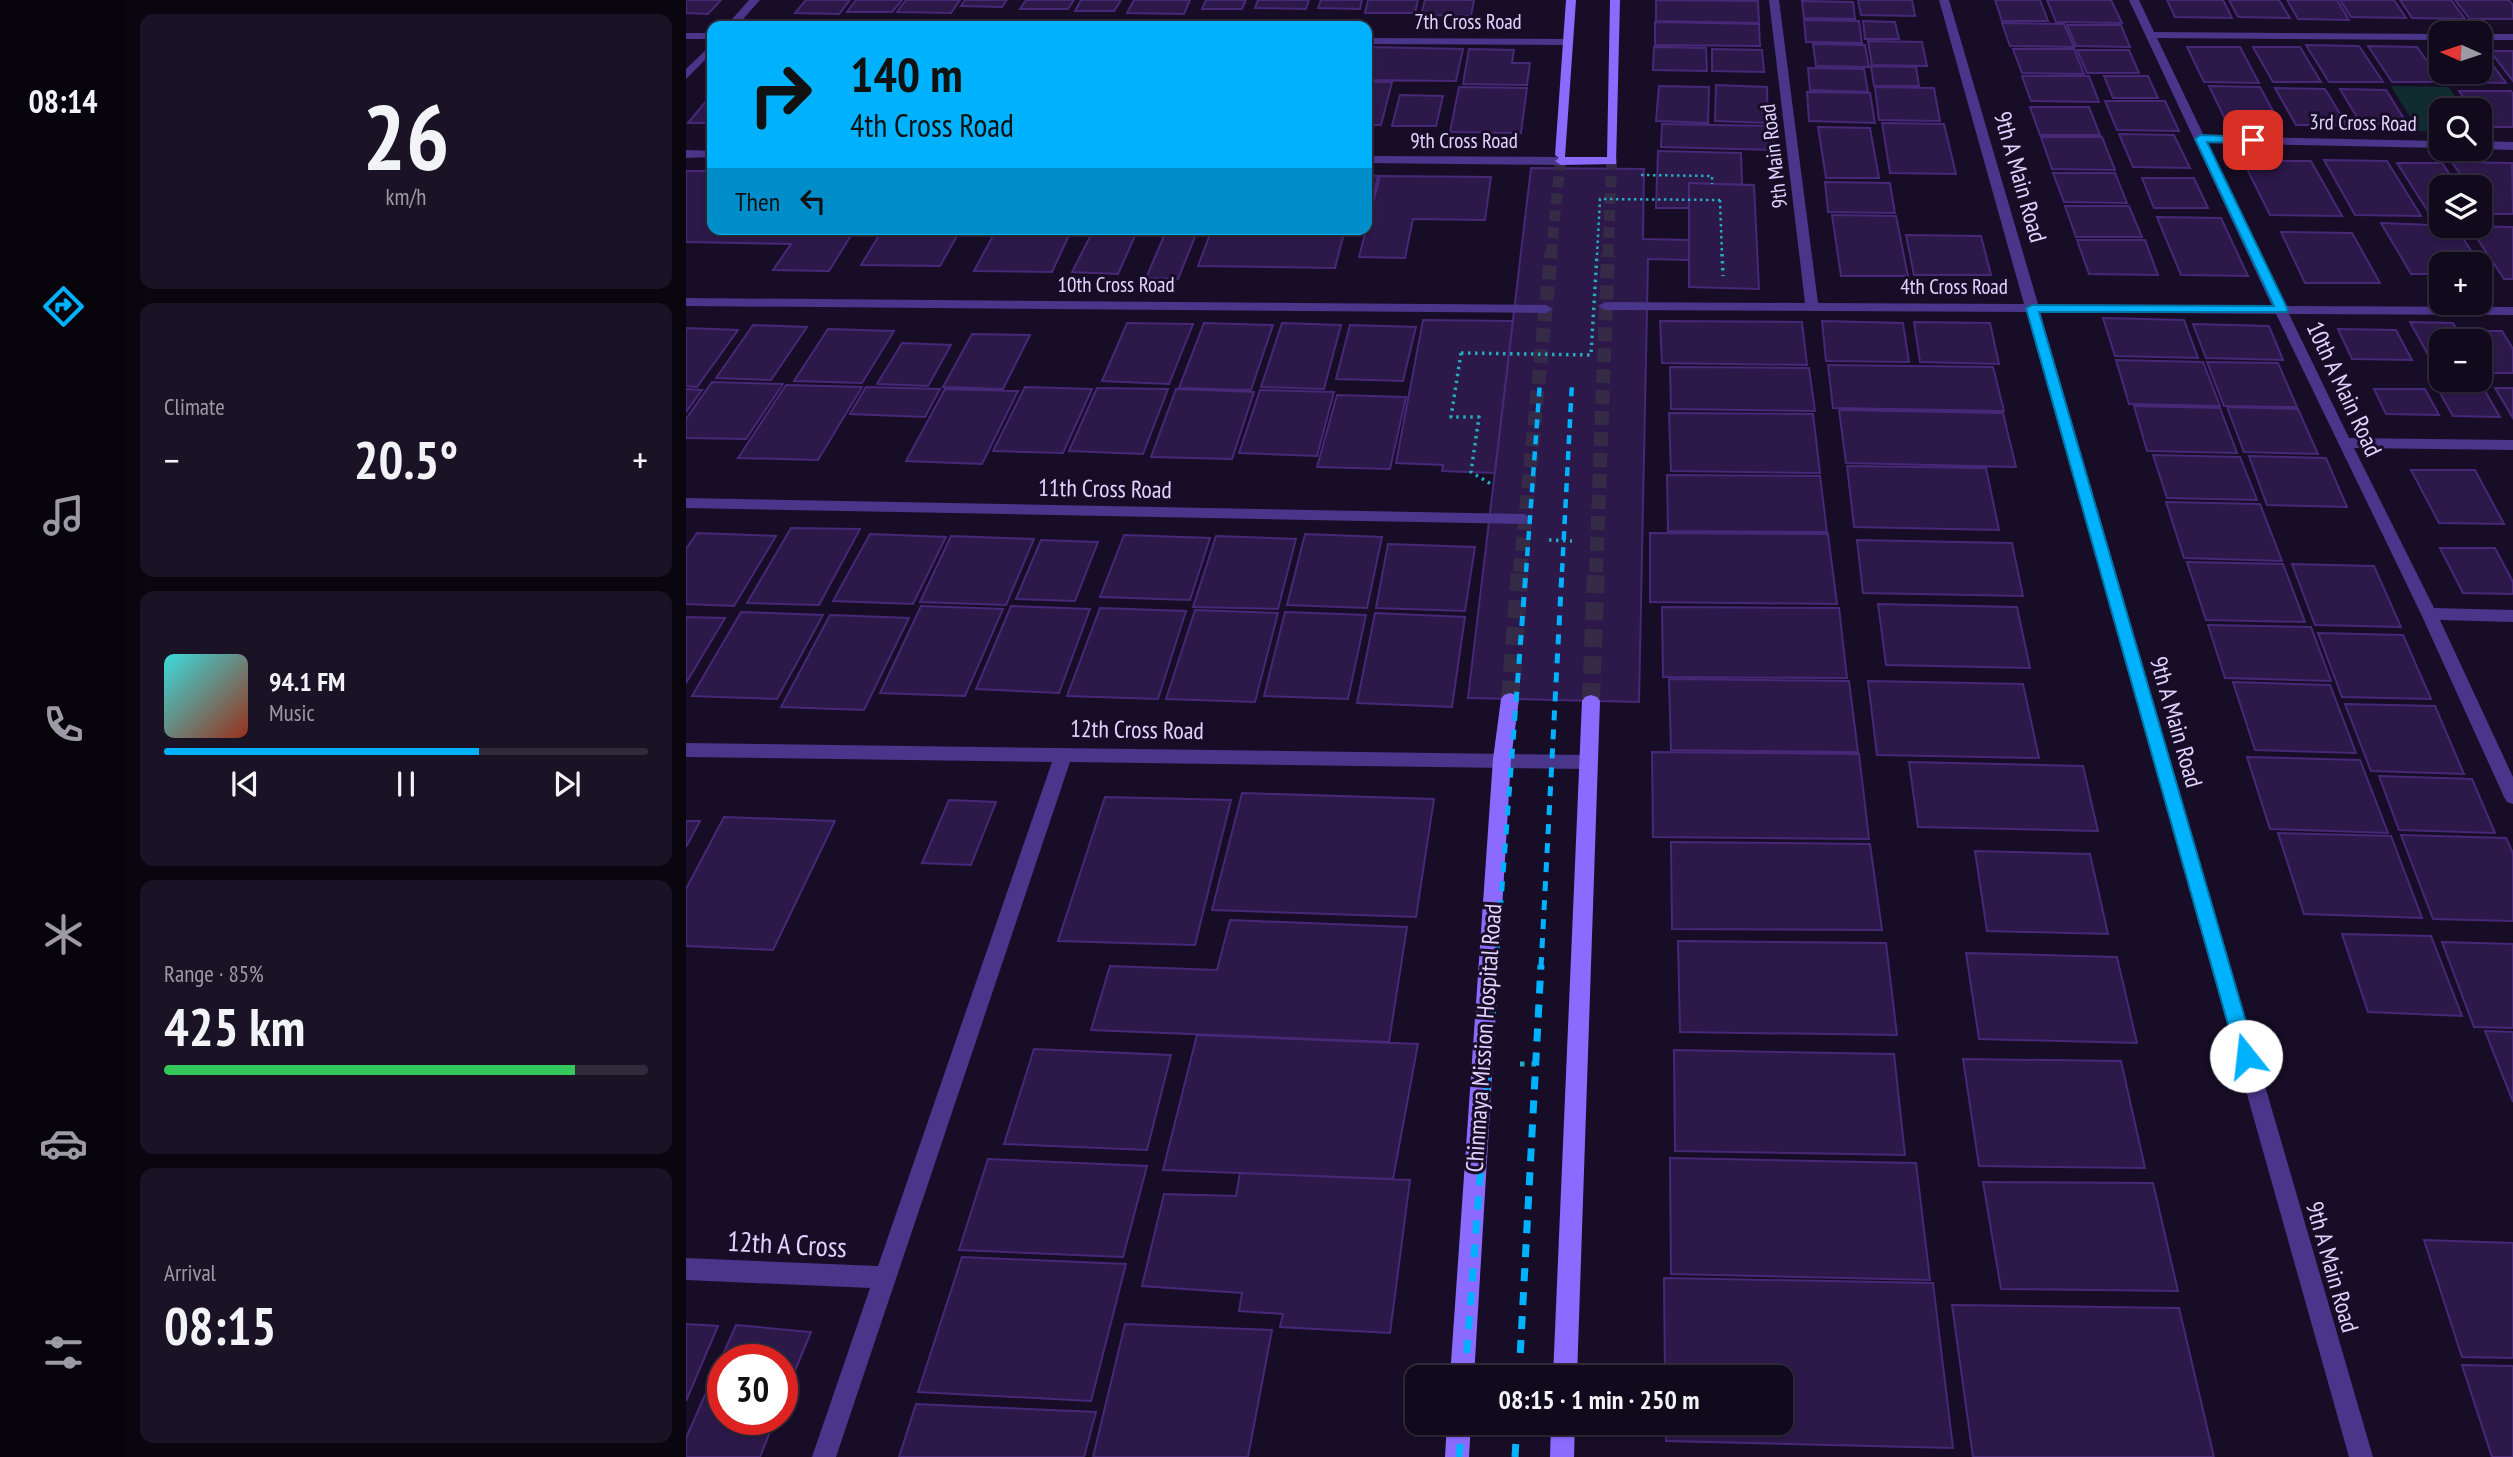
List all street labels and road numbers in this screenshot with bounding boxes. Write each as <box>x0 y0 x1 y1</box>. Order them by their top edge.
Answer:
street label: 7th Cross Road <box>1414 8 1522 35</box>
street label: 9th Main Road <box>1754 102 1793 210</box>
street label: 9th A Main Road <box>1987 108 2054 246</box>
street label: 3rd Cross Road <box>2309 108 2417 137</box>
street label: 9th Cross Road <box>1410 127 1518 154</box>
street label: 10th Cross Road <box>1057 271 1175 298</box>
street label: 4th Cross Road <box>1900 273 2008 300</box>
street label: 10th A Main Road <box>2300 316 2389 461</box>
street label: 11th Cross Road <box>1038 472 1172 505</box>
street label: 9th A Main Road <box>2143 653 2210 791</box>
street label: 12th Cross Road <box>1070 713 1204 746</box>
street label: Chinmaya Mission Hospital Road <box>1459 903 1508 1173</box>
street label: 9th A Main Road <box>2299 1198 2366 1336</box>
street label: 12th A Cross <box>726 1222 848 1265</box>

